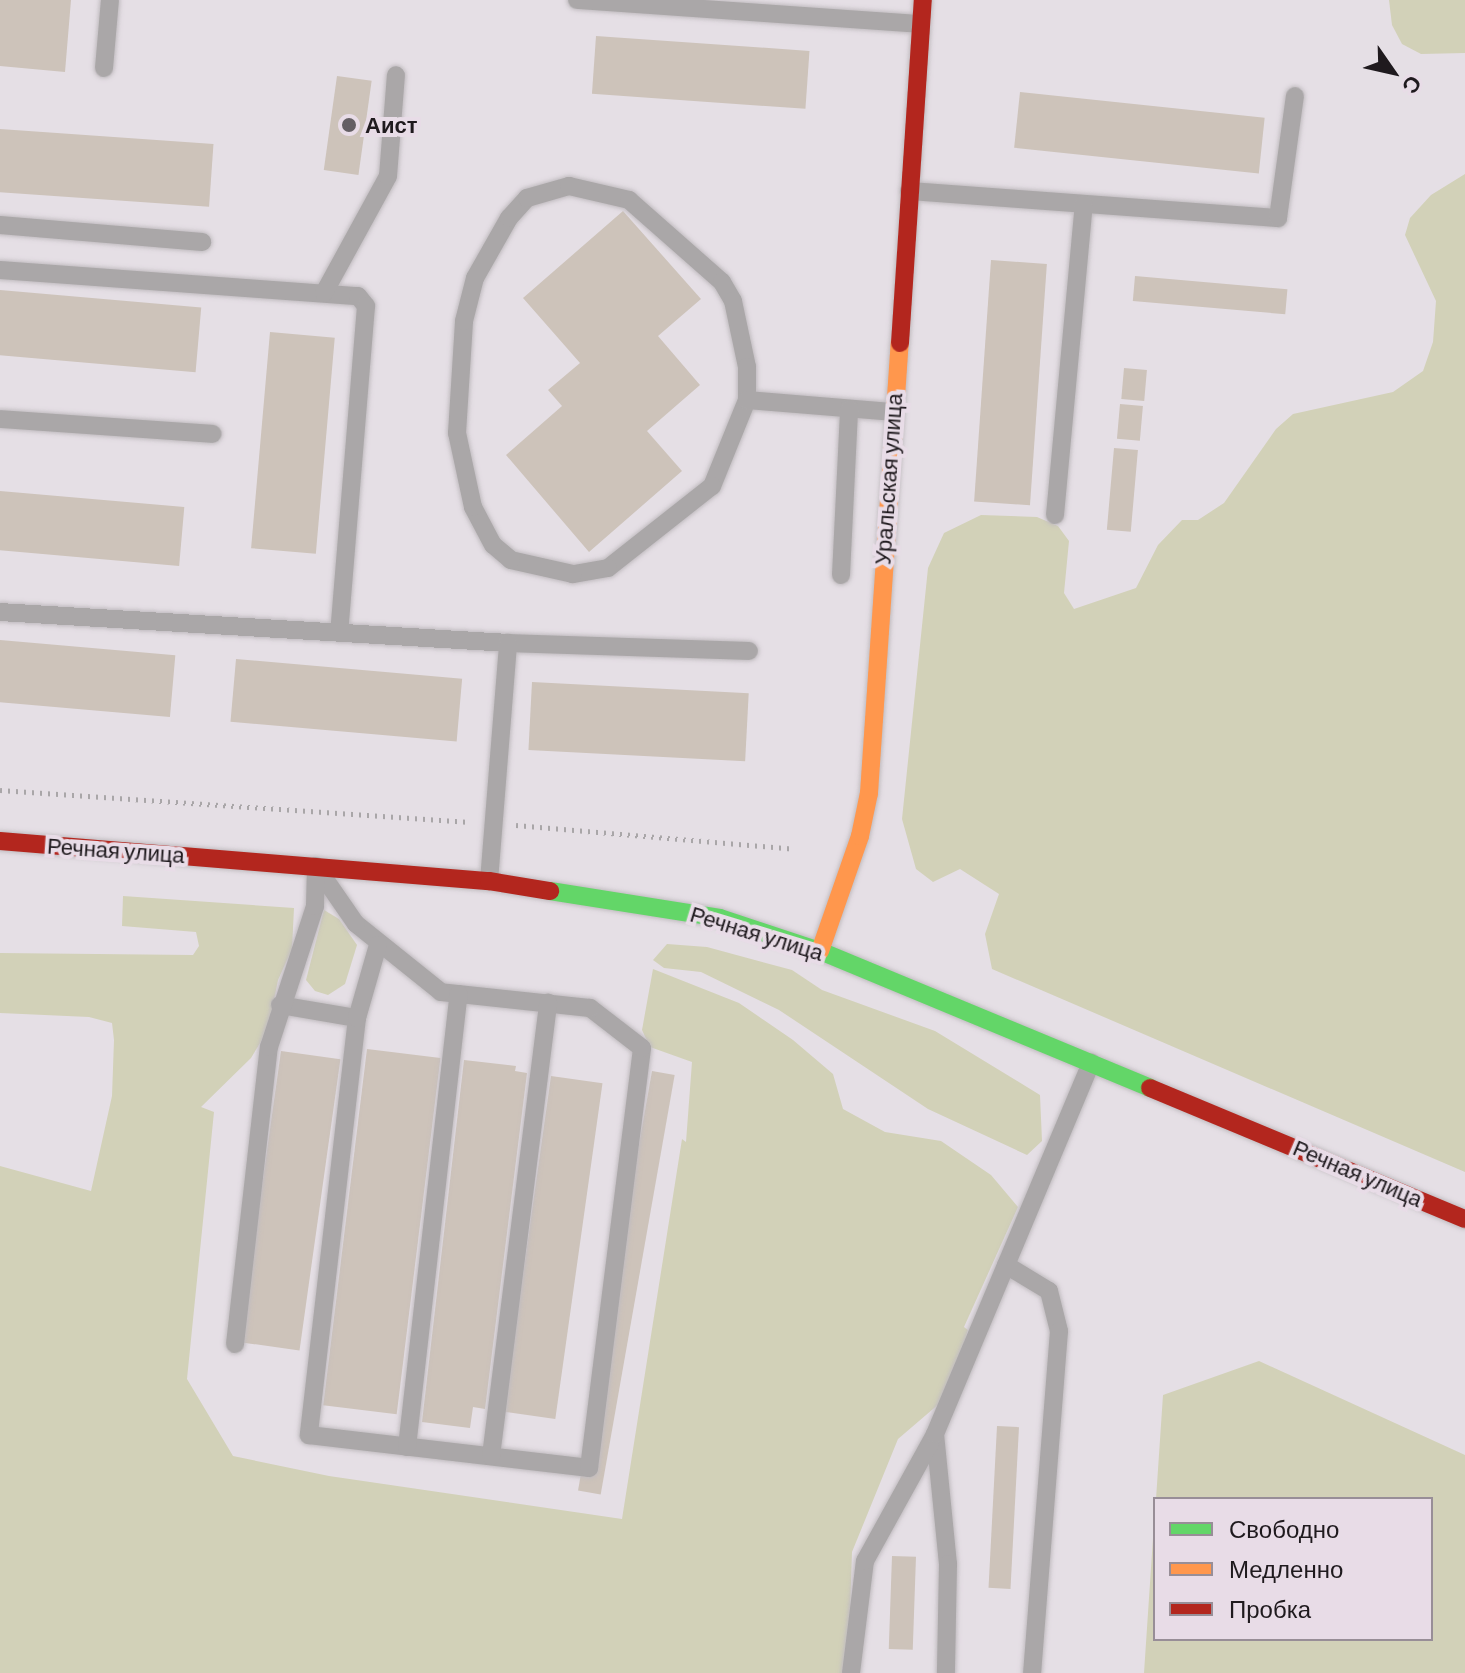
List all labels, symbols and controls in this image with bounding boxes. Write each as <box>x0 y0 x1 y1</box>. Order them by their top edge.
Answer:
north arrow <box>1353 32 1433 112</box>
text: С <box>1398 72 1428 99</box>
place label: Аист <box>365 112 417 138</box>
marker: Аист <box>340 116 358 134</box>
street label: Уральская улица <box>869 392 907 566</box>
street label: Речная улица <box>46 832 186 868</box>
street label: Речная улица <box>687 900 827 966</box>
street label: Речная улица <box>1289 1134 1427 1212</box>
legend <box>1153 1497 1433 1641</box>
text: Свободно <box>1229 1514 1339 1543</box>
text: Медленно <box>1229 1554 1343 1583</box>
text: Пробка <box>1229 1594 1311 1623</box>

